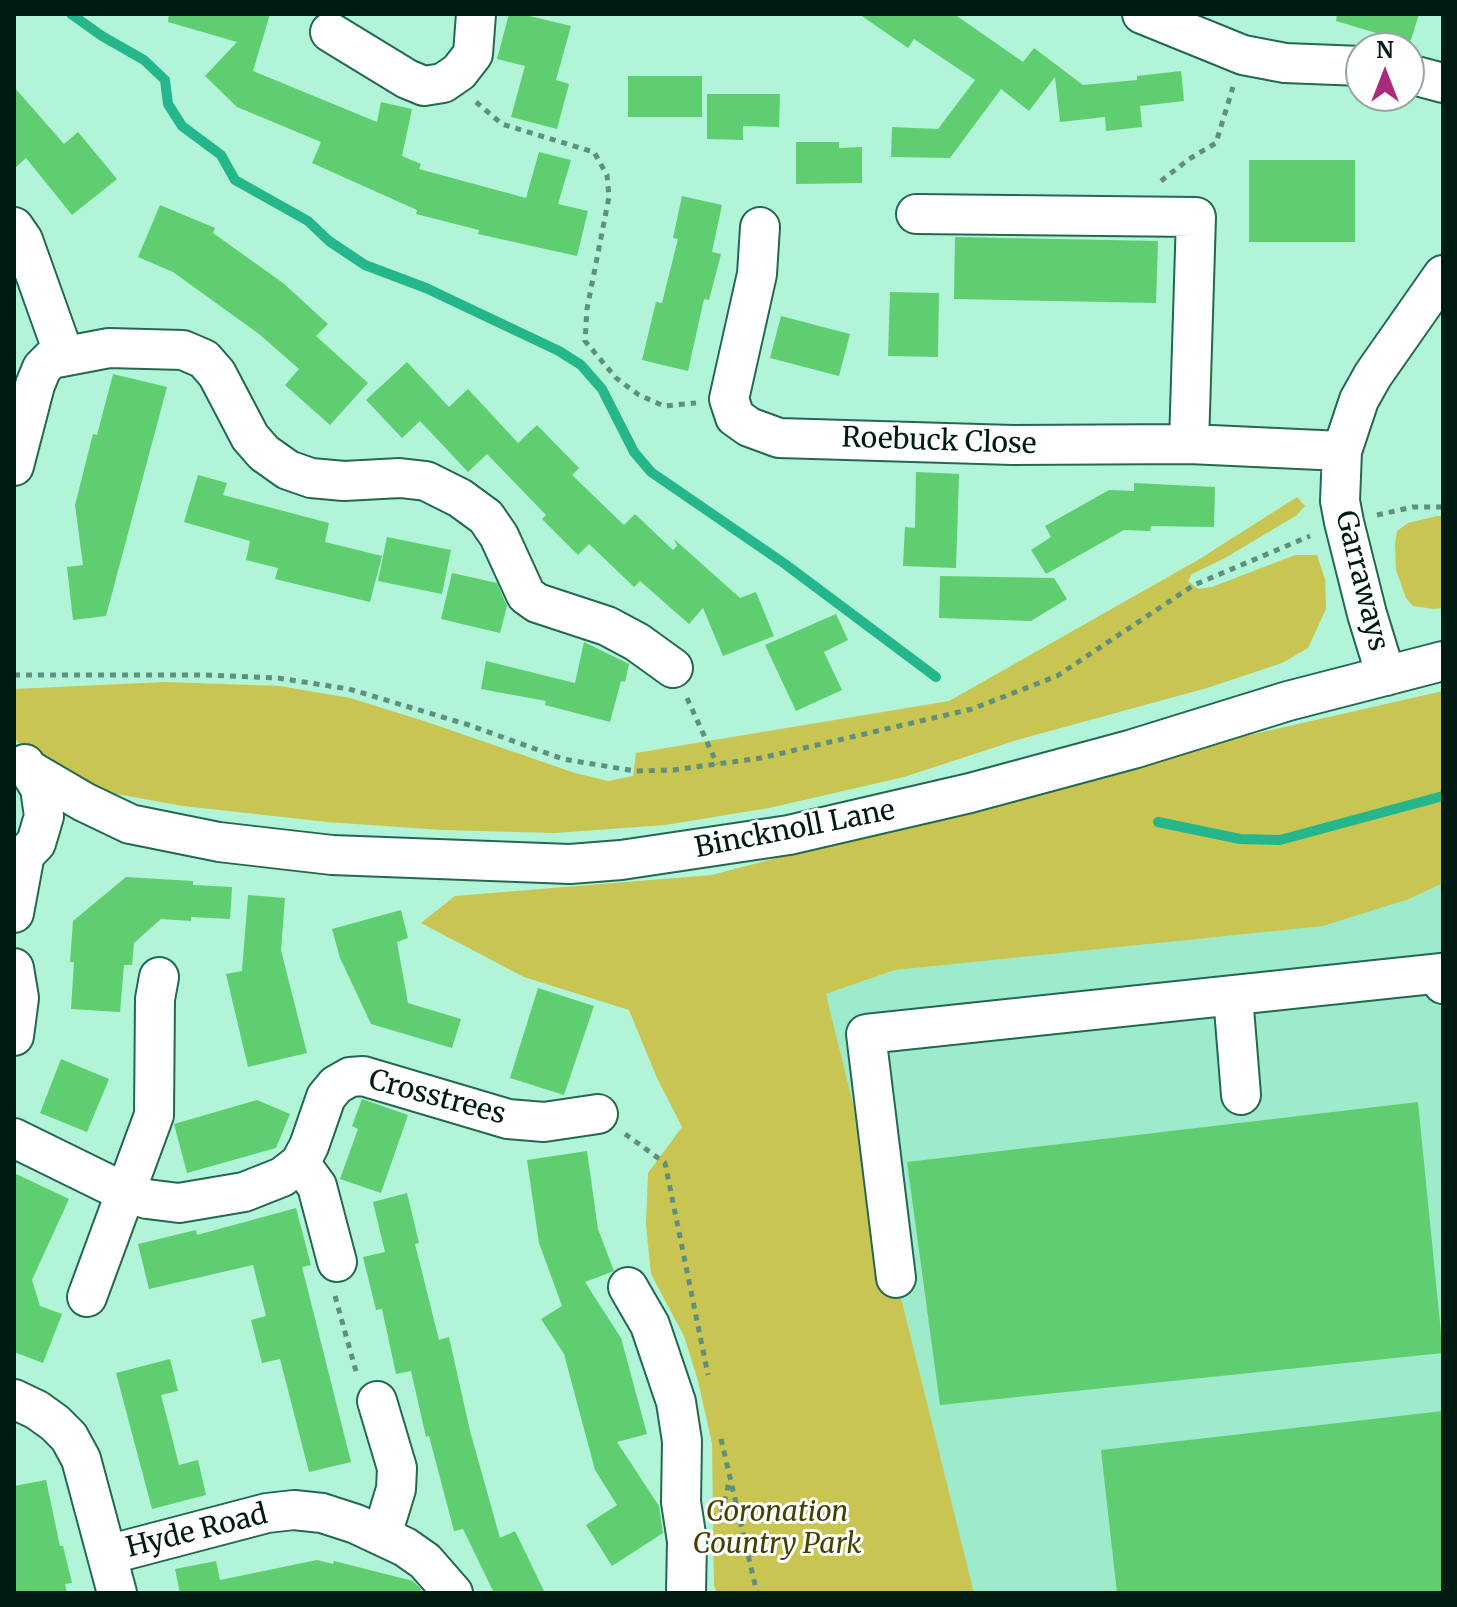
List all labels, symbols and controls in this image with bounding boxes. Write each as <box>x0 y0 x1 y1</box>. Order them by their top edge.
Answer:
north arrow <box>1345 32 1425 112</box>
text: N <box>1376 36 1394 64</box>
street label: Roebuck Close <box>841 422 1037 462</box>
street label: Garraways <box>1327 508 1395 654</box>
street label: Bincknoll Lane <box>692 794 898 866</box>
street label: Crosstrees <box>365 1064 509 1132</box>
park label: Coronation Country Park <box>692 1496 862 1562</box>
street label: Hyde Road <box>123 1498 271 1566</box>

